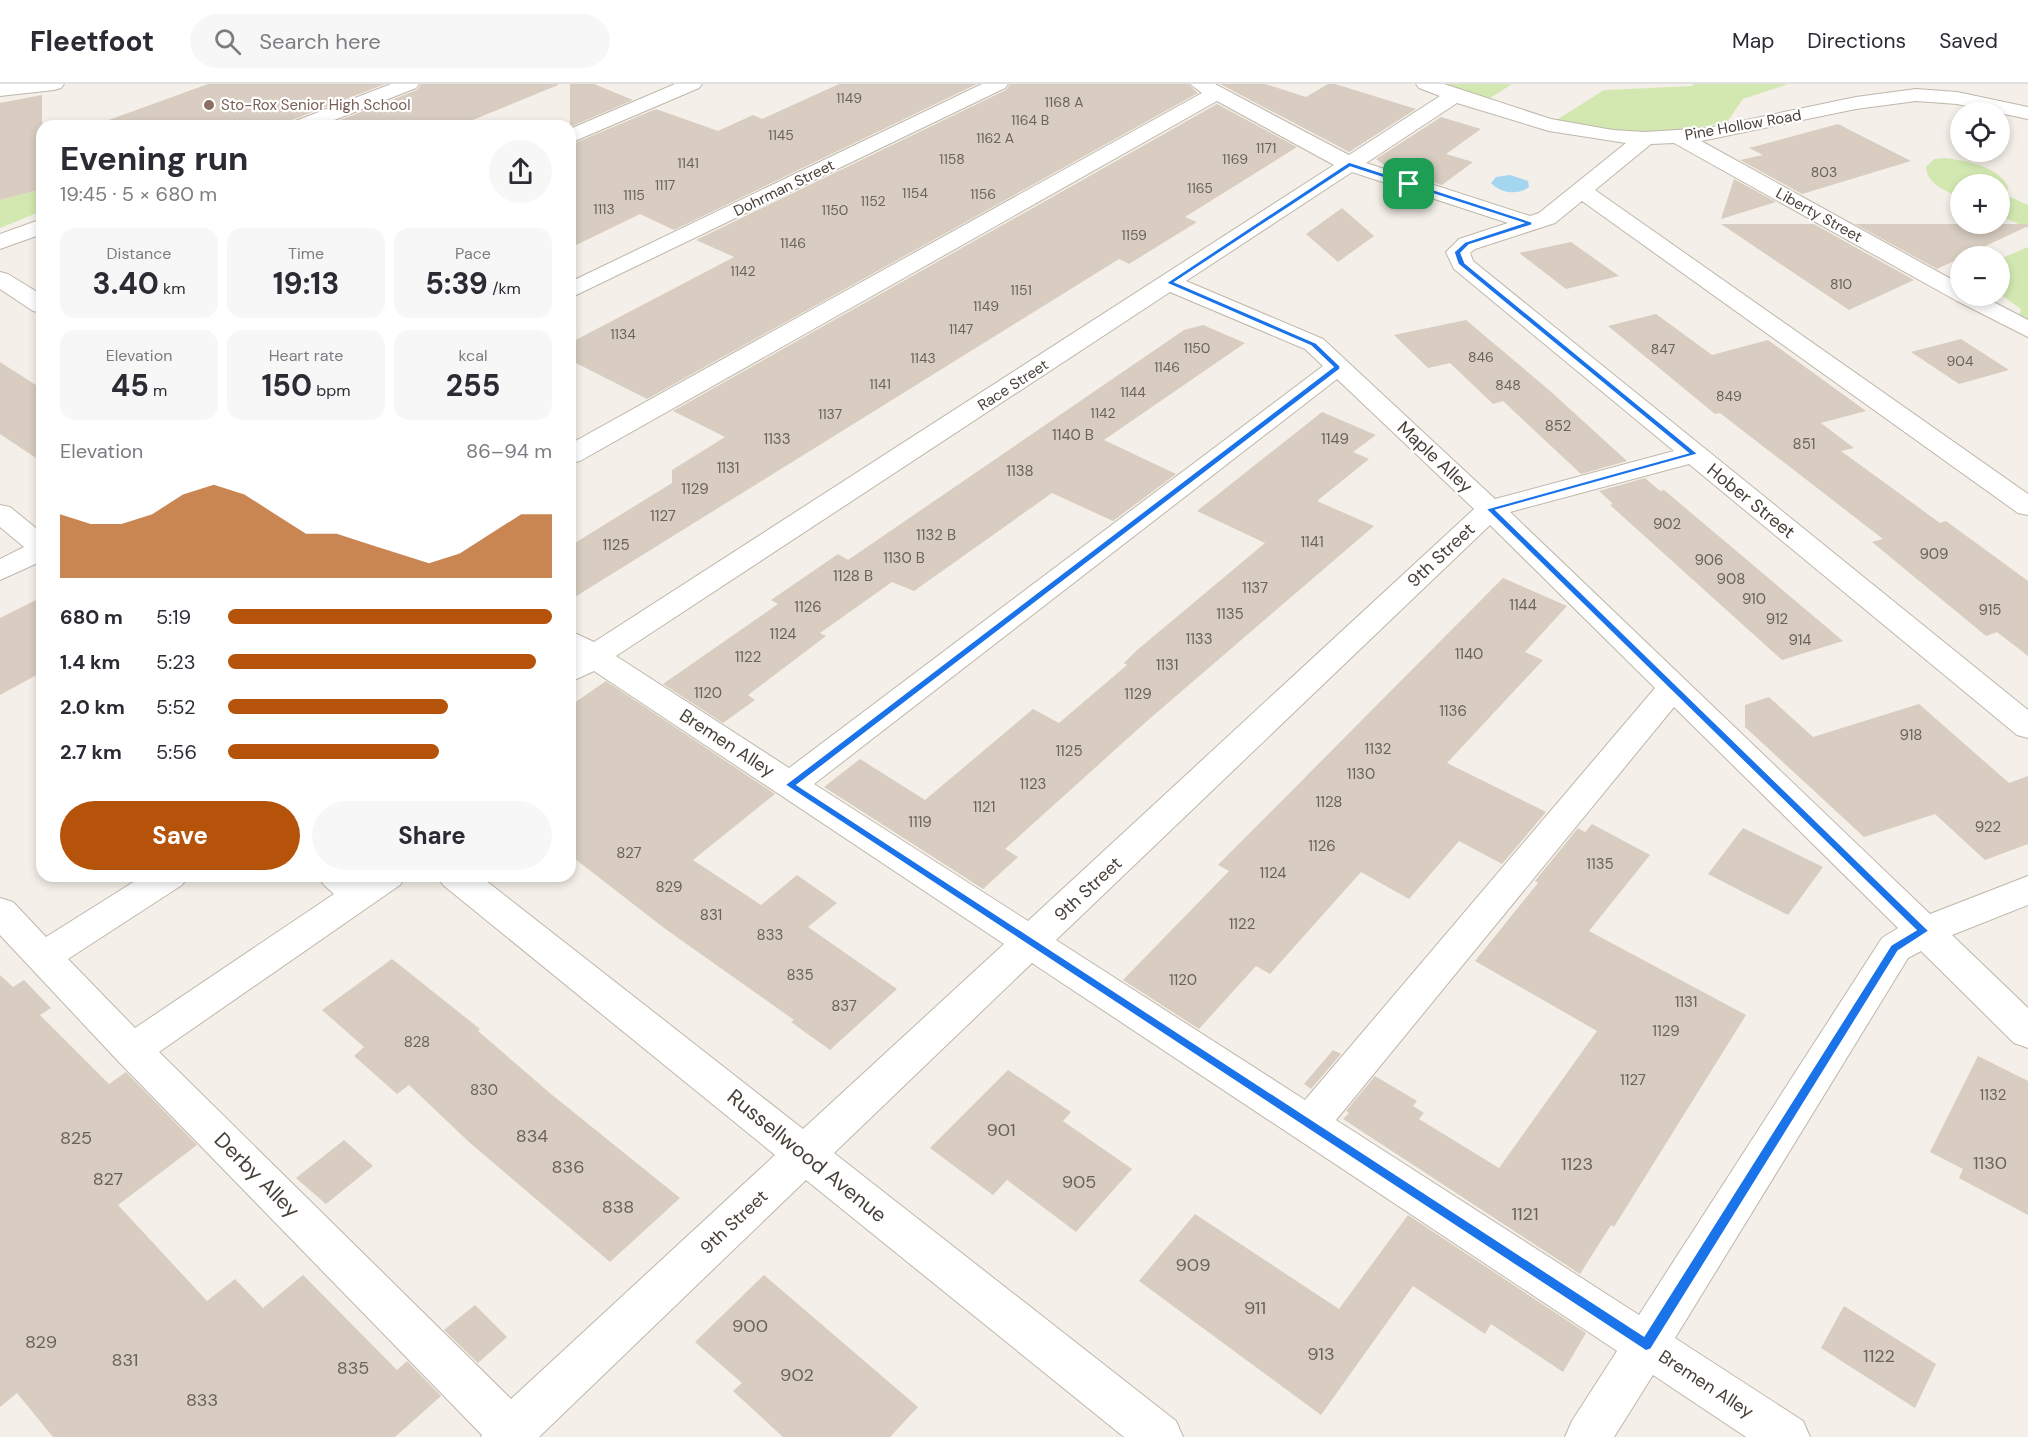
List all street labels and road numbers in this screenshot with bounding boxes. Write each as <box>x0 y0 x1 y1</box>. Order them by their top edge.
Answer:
street label: Pine Hollow Road <box>1683 105 1803 145</box>
street label: Dohrman Street <box>730 155 838 221</box>
street label: Liberty Street <box>1772 183 1866 247</box>
street label: Race Street <box>974 355 1052 415</box>
street label: Maple Alley <box>1392 416 1478 498</box>
street label: Hober Street <box>1702 458 1800 544</box>
street label: 9th Street <box>1402 517 1480 593</box>
street label: Bremen Alley <box>675 703 779 783</box>
street label: 9th Street <box>1049 851 1127 927</box>
street label: Russellwood Avenue <box>721 1083 893 1229</box>
street label: Derby Alley <box>208 1126 306 1224</box>
street label: 9th Street <box>695 1184 773 1260</box>
street label: Bremen Alley <box>1654 1344 1758 1424</box>

